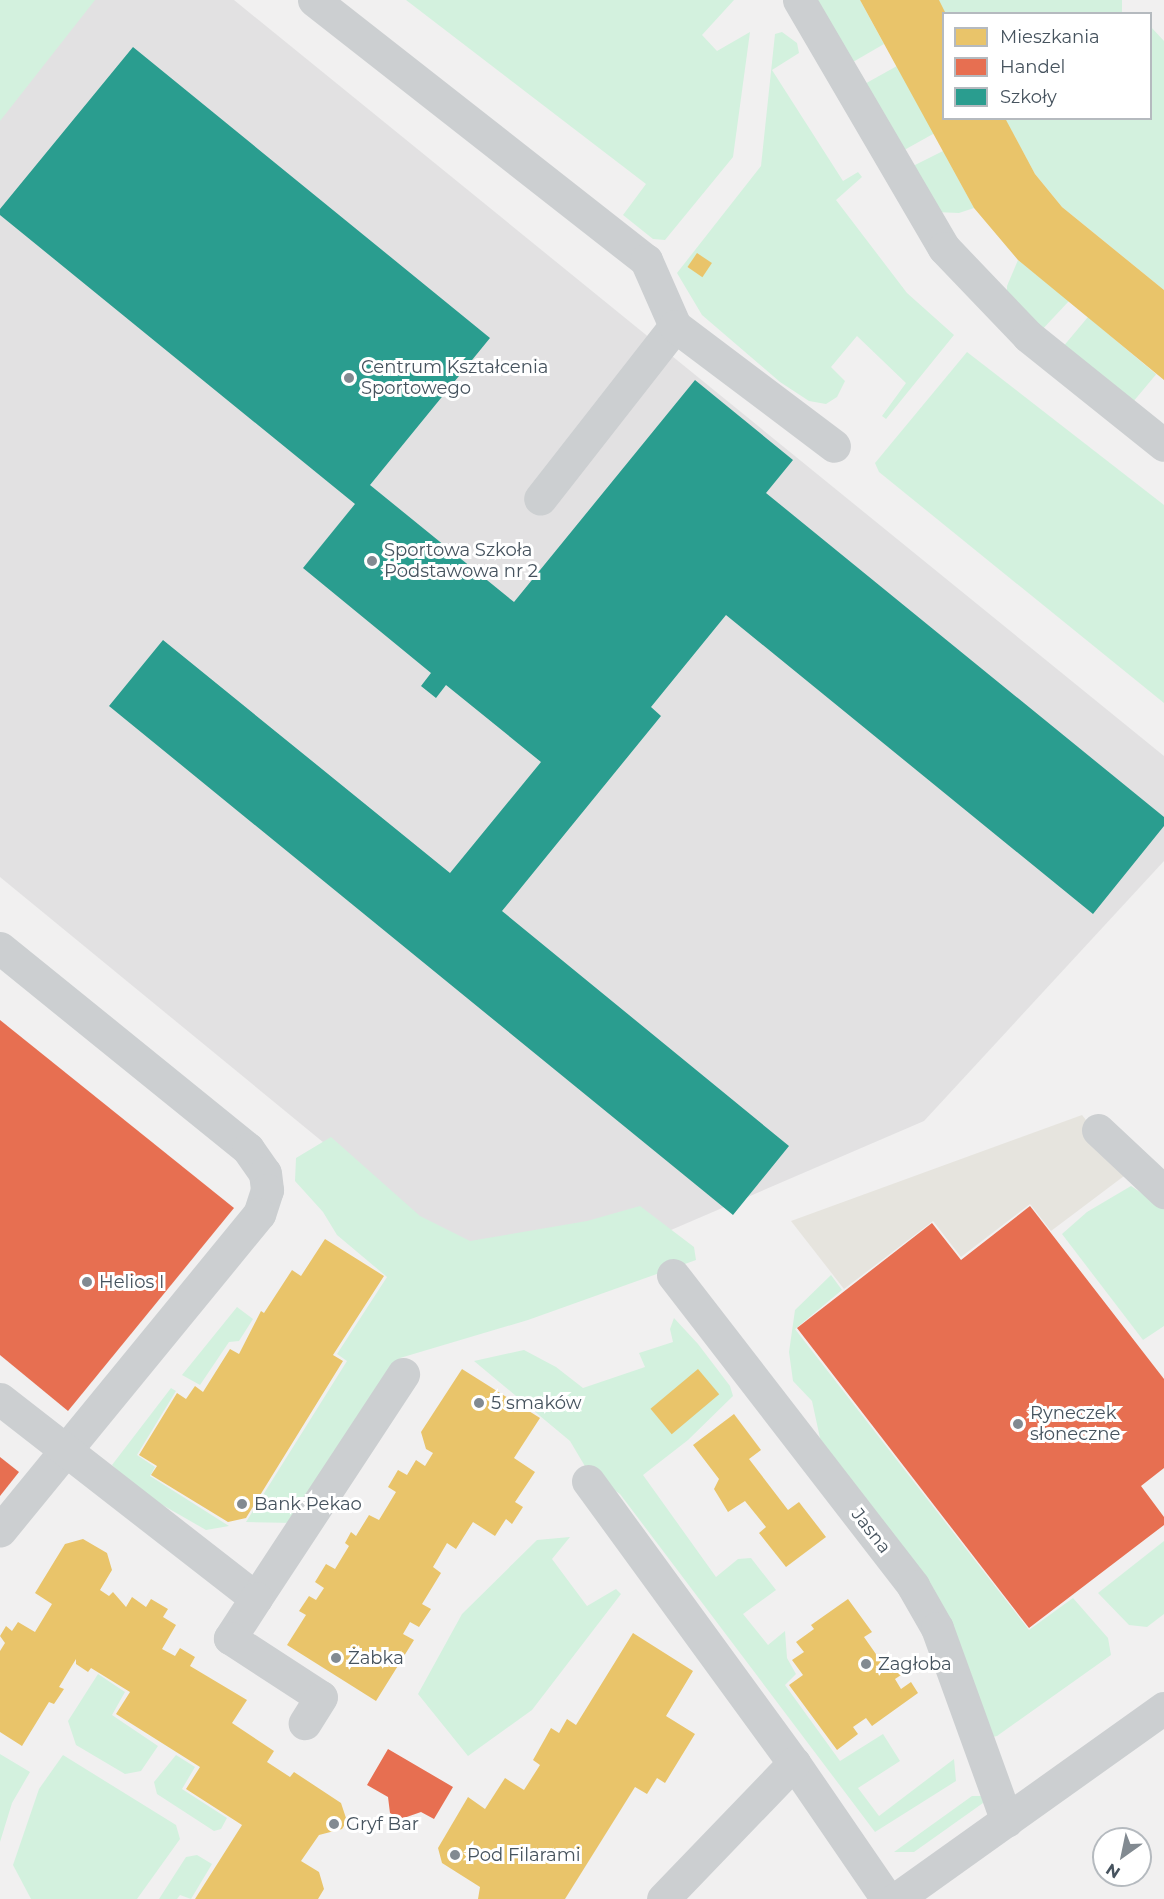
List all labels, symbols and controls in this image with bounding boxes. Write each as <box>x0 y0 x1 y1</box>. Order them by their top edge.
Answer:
legend <box>942 12 1152 120</box>
text: Mieszkania <box>1000 26 1100 48</box>
text: Handel <box>1000 56 1065 78</box>
text: Szkoły <box>1000 86 1057 108</box>
place label: Centrum Kształcenia Sportowego <box>361 357 548 400</box>
marker: Centrum Kształcenia Sportowego <box>342 371 356 385</box>
place label: Sportowa Szkoła Podstawowa nr 2 <box>384 540 538 582</box>
marker: Sportowa Szkoła Podstawowa nr 2 <box>365 554 379 568</box>
place label: Helios I <box>99 1271 164 1293</box>
marker: Helios I <box>80 1275 94 1289</box>
place label: 5 smaków <box>491 1392 582 1414</box>
marker: 5 smaków <box>472 1396 486 1410</box>
place label: Ryneczek słoneczne <box>1030 1403 1120 1446</box>
marker: Ryneczek słoneczne <box>1011 1417 1025 1431</box>
place label: Bank Pekao <box>254 1493 362 1515</box>
marker: Bank Pekao <box>235 1497 249 1511</box>
street label: Jasna <box>847 1504 895 1558</box>
place label: Żabka <box>348 1647 404 1669</box>
marker: Żabka <box>329 1651 343 1665</box>
place label: Zagłoba <box>878 1653 952 1675</box>
marker: Zagłoba <box>859 1657 873 1671</box>
place label: Gryf Bar <box>346 1813 419 1835</box>
marker: Gryf Bar <box>327 1817 341 1831</box>
north arrow <box>1092 1827 1152 1887</box>
place label: Pod Filarami <box>467 1844 581 1866</box>
marker: Pod Filarami <box>448 1848 462 1862</box>
text: N <box>1102 1859 1124 1882</box>

